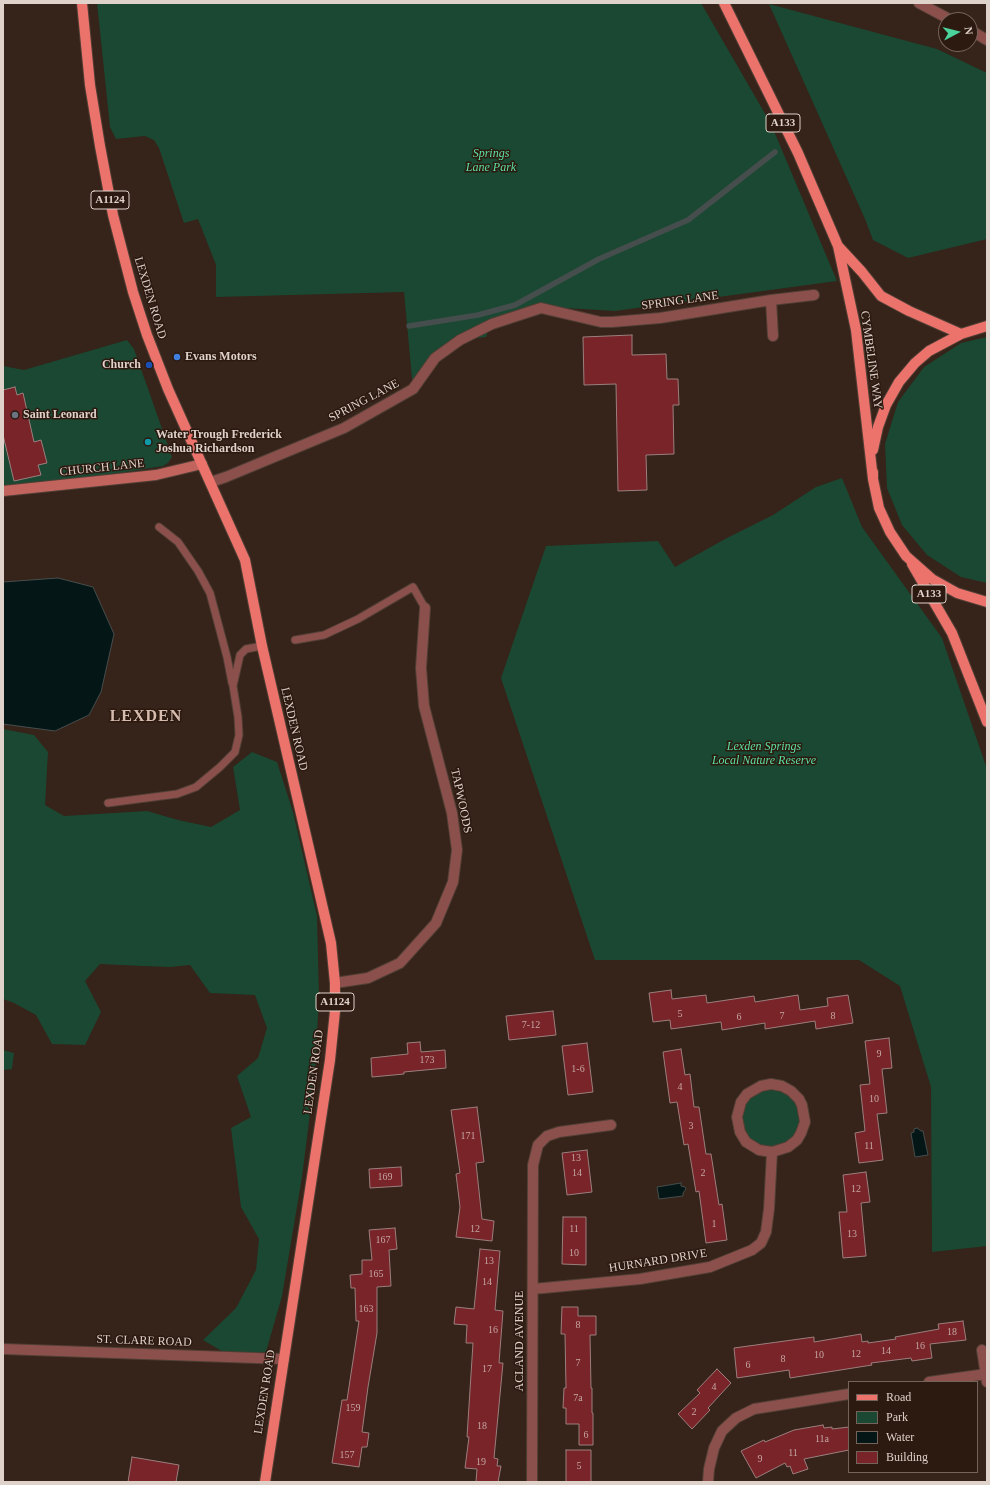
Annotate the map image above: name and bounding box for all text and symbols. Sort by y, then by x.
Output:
north arrow [938,12,978,52]
text: N [962,26,975,35]
road number: A133 [766,114,800,132]
park label: Springs Lane Park [466,147,516,175]
road number: A1124 [91,191,129,209]
street label: LEXDEN ROAD [131,255,169,341]
street label: SPRING LANE [641,288,719,314]
street label: CYMBELINE WAY [857,310,885,410]
place label: Evans Motors [185,350,257,364]
marker: Evans Motors [172,352,182,362]
place label: Church [102,358,141,372]
marker: Church [144,360,154,370]
street label: SPRING LANE [326,376,402,426]
place label: Saint Leonard [23,408,97,422]
marker: Saint Leonard [10,410,20,420]
place label: Water Trough Frederick Joshua Richardson [156,428,282,456]
marker: Water Trough Frederick Joshua Richardson [143,437,153,447]
street label: CHURCH LANE [59,456,145,480]
road number: A133 [912,585,946,603]
street label: LEXDEN ROAD [277,686,311,772]
district label: LEXDEN [110,707,182,727]
park label: Lexden Springs Local Nature Reserve [712,740,816,768]
street label: TAPWOODS [447,767,475,835]
road number: A1124 [316,993,354,1011]
house number: 5 [678,1008,682,1020]
house number: 7 [780,1010,784,1022]
house number: 8 [830,1010,836,1022]
house number: 6 [736,1011,742,1023]
house number: 7-12 [522,1019,540,1031]
street label: LEXDEN ROAD [301,1029,327,1115]
house number: 9 [876,1048,882,1060]
house number: 173 [420,1054,434,1066]
house number: 1-6 [571,1063,585,1075]
house number: 4 [678,1081,682,1093]
house number: 10 [869,1093,879,1105]
house number: 3 [688,1120,694,1132]
house number: 171 [460,1130,476,1142]
house number: 11 [864,1140,874,1152]
house number: 13 [571,1152,581,1164]
house number: 14 [572,1167,582,1179]
house number: 2 [700,1167,706,1179]
house number: 169 [378,1171,392,1183]
house number: 12 [851,1183,861,1195]
house number: 1 [712,1218,716,1230]
house number: 12 [470,1223,480,1235]
house number: 11 [569,1223,579,1235]
house number: 13 [847,1228,857,1240]
house number: 167 [376,1234,390,1246]
street label: HURNARD DRIVE [608,1246,708,1276]
house number: 10 [569,1247,579,1259]
house number: 13 [484,1255,494,1267]
house number: 165 [368,1268,384,1280]
house number: 14 [482,1276,492,1288]
street label: ACLAND AVENUE [513,1291,527,1391]
house number: 163 [358,1303,374,1315]
house number: 8 [576,1319,580,1331]
house number: 16 [488,1324,498,1336]
house number: 18 [947,1326,957,1338]
street label: ST. CLARE ROAD [96,1332,192,1350]
house number: 16 [915,1340,925,1352]
house number: 14 [881,1345,891,1357]
house number: 12 [851,1348,861,1360]
street label: LEXDEN ROAD [251,1349,279,1435]
house number: 10 [814,1349,824,1361]
house number: 8 [780,1353,786,1365]
house number: 7 [576,1357,580,1369]
house number: 6 [746,1359,750,1371]
house number: 17 [482,1363,492,1375]
house number: 4 [712,1381,716,1393]
legend [848,1381,978,1473]
text: Road [886,1390,911,1404]
house number: 7a [573,1392,583,1404]
house number: 159 [346,1402,360,1414]
house number: 2 [692,1406,696,1418]
text: Park [886,1410,908,1424]
house number: 18 [477,1420,487,1432]
house number: 6 [584,1429,588,1441]
text: Water [886,1430,914,1444]
house number: 11a [815,1433,829,1445]
house number: 11 [788,1447,798,1459]
house number: 157 [340,1449,354,1461]
text: Building [886,1450,928,1464]
house number: 9 [758,1453,762,1465]
house number: 19 [476,1456,486,1468]
house number: 5 [576,1460,582,1472]

